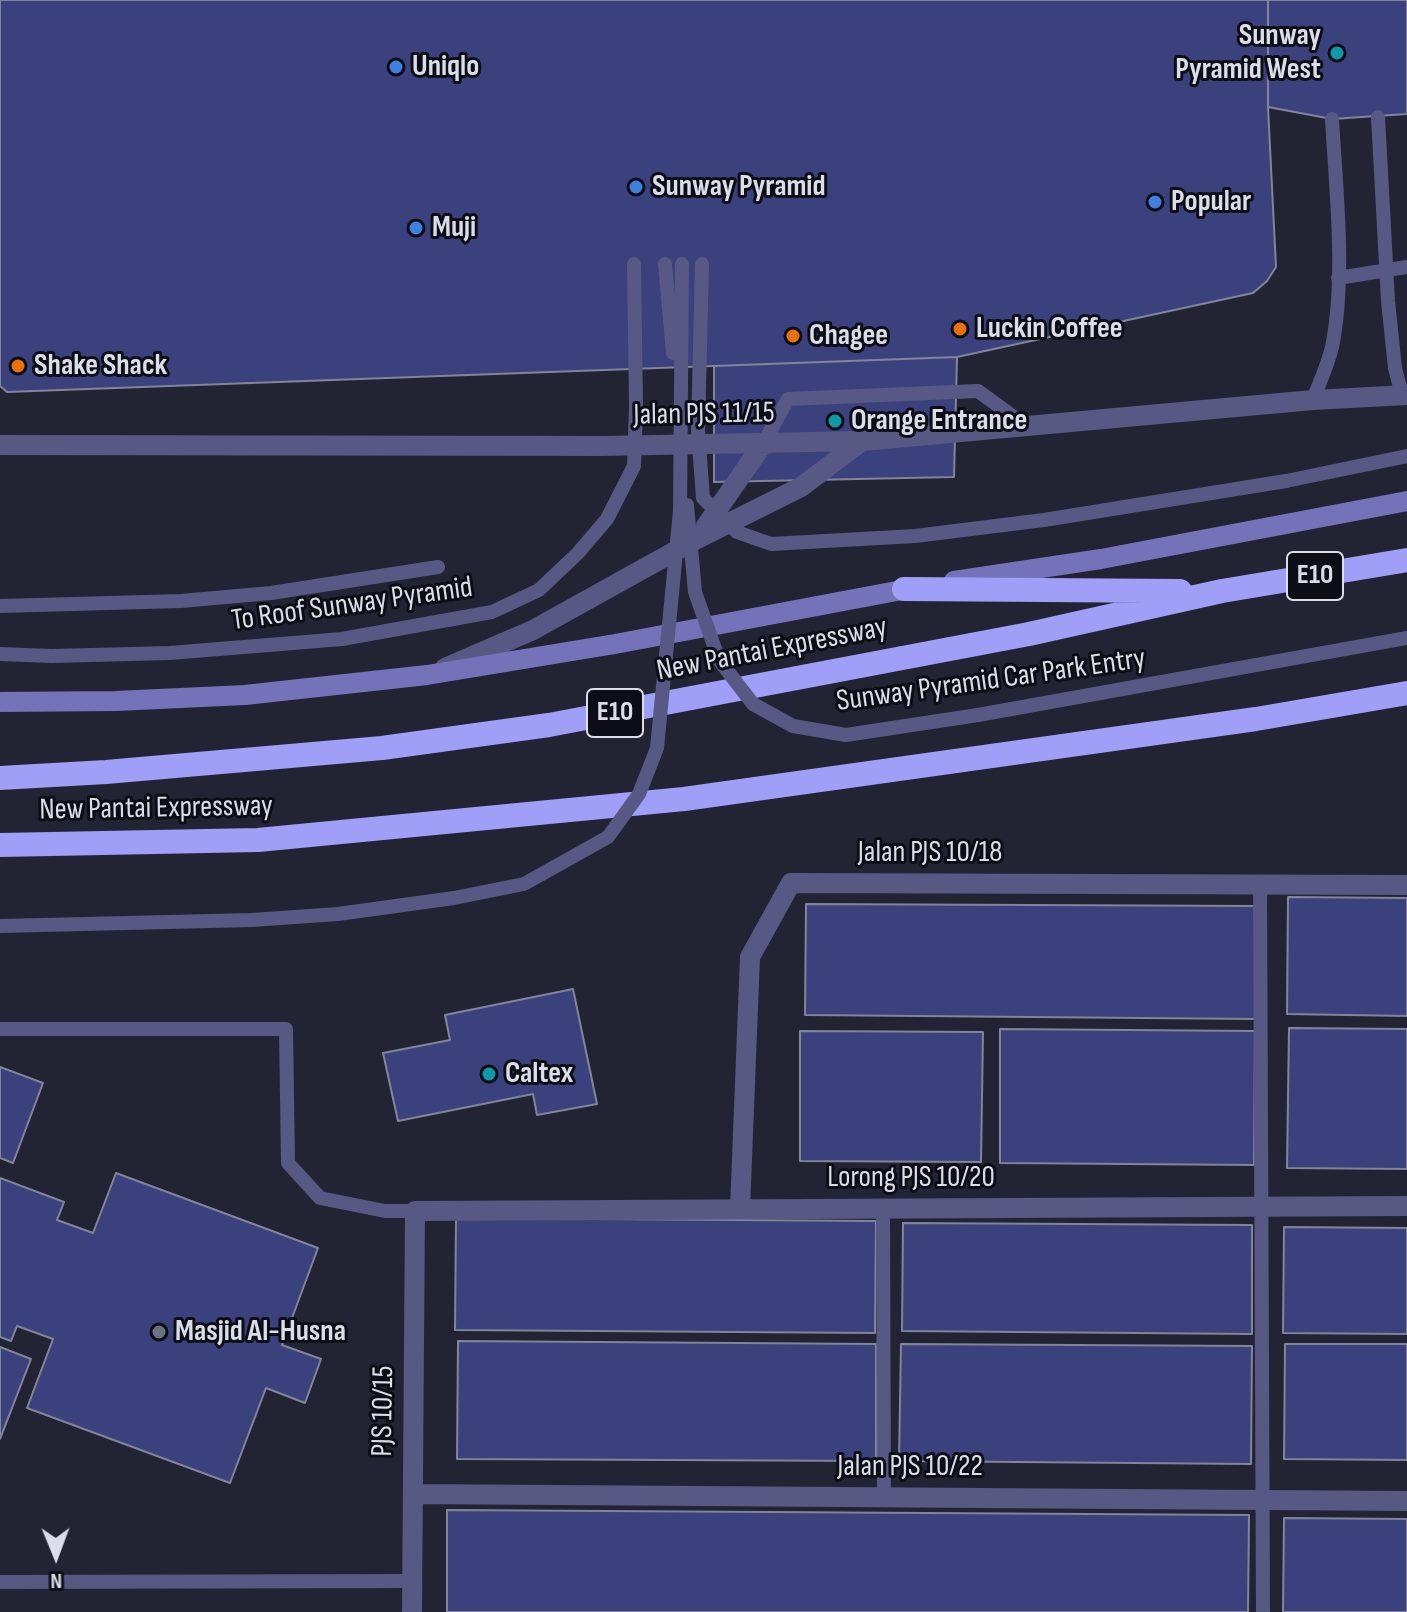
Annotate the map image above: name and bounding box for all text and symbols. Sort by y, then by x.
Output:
place label: Sunway Pyramid West [1175,18,1321,88]
marker: Sunway Pyramid West [1328,44,1346,62]
place label: Uniqlo [412,49,479,85]
marker: Uniqlo [387,58,405,76]
place label: Sunway Pyramid [652,169,826,205]
marker: Sunway Pyramid [627,178,645,196]
place label: Popular [1171,184,1251,220]
marker: Popular [1146,193,1164,211]
place label: Muji [432,210,476,246]
marker: Muji [407,219,425,237]
place label: Luckin Coffee [976,311,1123,347]
place label: Chagee [809,318,888,354]
marker: Luckin Coffee [951,320,969,338]
marker: Chagee [784,327,802,345]
place label: Shake Shack [34,348,167,384]
marker: Shake Shack [9,357,27,375]
street label: Jalan PJS 11/15 [633,396,775,434]
place label: Orange Entrance [851,403,1027,439]
marker: Orange Entrance [826,412,844,430]
road number: E10 [1287,552,1343,600]
street label: To Roof Sunway Pyramid [229,570,475,640]
street label: New Pantai Expressway [654,610,890,690]
street label: Sunway Pyramid Car Park Entry [834,642,1148,720]
road number: E10 [587,689,643,737]
street label: New Pantai Expressway [39,789,273,829]
street label: Jalan PJS 10/18 [858,835,1002,871]
place label: Caltex [505,1056,573,1092]
marker: Caltex [480,1065,498,1083]
street label: Lorong PJS 10/20 [827,1160,995,1196]
place label: Masjid Al-Husna [175,1314,346,1350]
marker: Masjid Al-Husna [150,1323,168,1341]
street label: PJS 10/15 [365,1365,403,1457]
street label: Jalan PJS 10/22 [837,1449,983,1485]
north arrow [16,1516,96,1596]
text: N [50,1567,63,1594]

